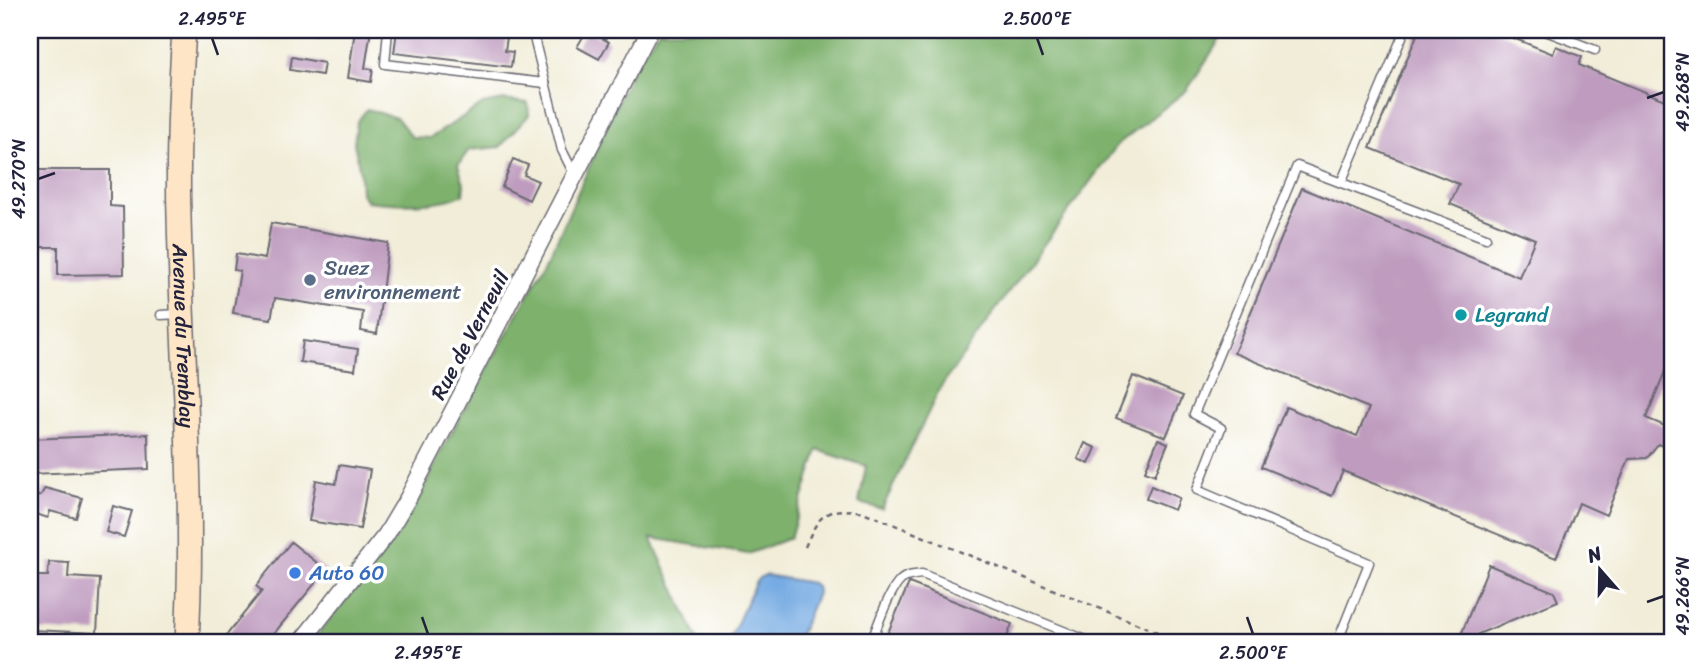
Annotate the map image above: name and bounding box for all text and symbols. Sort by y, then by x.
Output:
text: 2.495°E [179,3,246,35]
text: 2.500°E [1003,3,1072,35]
text: 49.268°N [1667,52,1699,132]
text: 49.270°N [3,139,35,219]
street label: Avenue du Tremblay [161,242,206,429]
place label: Suez environnement [324,249,462,311]
street label: Rue de Verneuil [420,262,521,407]
marker: Suez environnement [302,272,318,288]
place label: Legrand [1475,296,1550,334]
marker: Legrand [1453,307,1469,323]
north arrow [1566,536,1636,606]
text: N [1582,536,1607,573]
place label: Auto 60 [308,554,385,592]
text: 49.266°N [1667,556,1699,635]
marker: Auto 60 [287,565,303,581]
text: 2.495°E [395,637,462,669]
text: 2.500°E [1219,637,1288,669]

